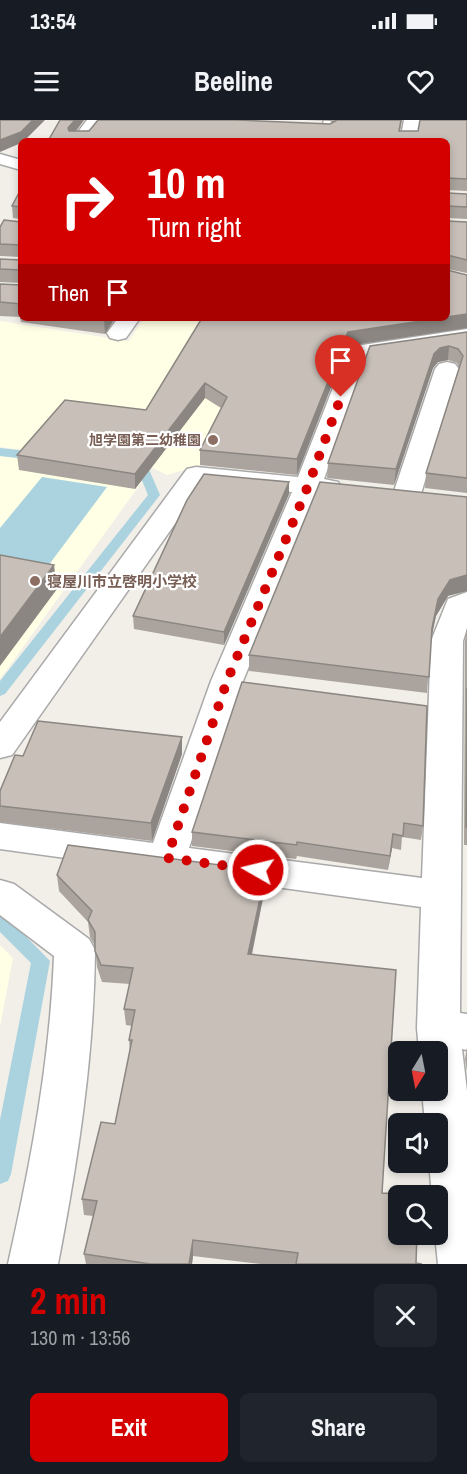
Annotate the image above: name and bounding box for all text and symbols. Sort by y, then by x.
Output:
text: 13:54 [30,6,76,36]
text: Beeline [194,63,273,99]
icon: menu [30,65,63,98]
icon: heart [404,65,437,98]
text: 10 m [147,155,226,211]
icon: right [48,162,126,240]
text: Turn right [147,209,241,245]
icon: arrive [101,276,134,309]
text: Then [48,278,89,308]
pin [315,335,366,397]
icon: arrive [324,344,357,377]
place label: 旭学園第二幼稚園 [89,431,201,449]
marker: 旭学園第二幼稚園 [206,433,220,447]
place label: 寝屋川市立啓明小学校 [47,571,197,592]
marker: 寝屋川市立啓明小学校 [28,574,42,588]
position arrow [226,838,290,902]
north arrow [388,1041,448,1101]
map controls [388,1041,448,1245]
button: sound [388,1113,448,1173]
button: search [388,1185,448,1245]
text: 2 min [30,1277,107,1325]
button: close [374,1284,437,1347]
text: 130 m · 13:56 [30,1324,130,1351]
button: Exit [30,1393,228,1462]
button: Share [240,1393,437,1462]

